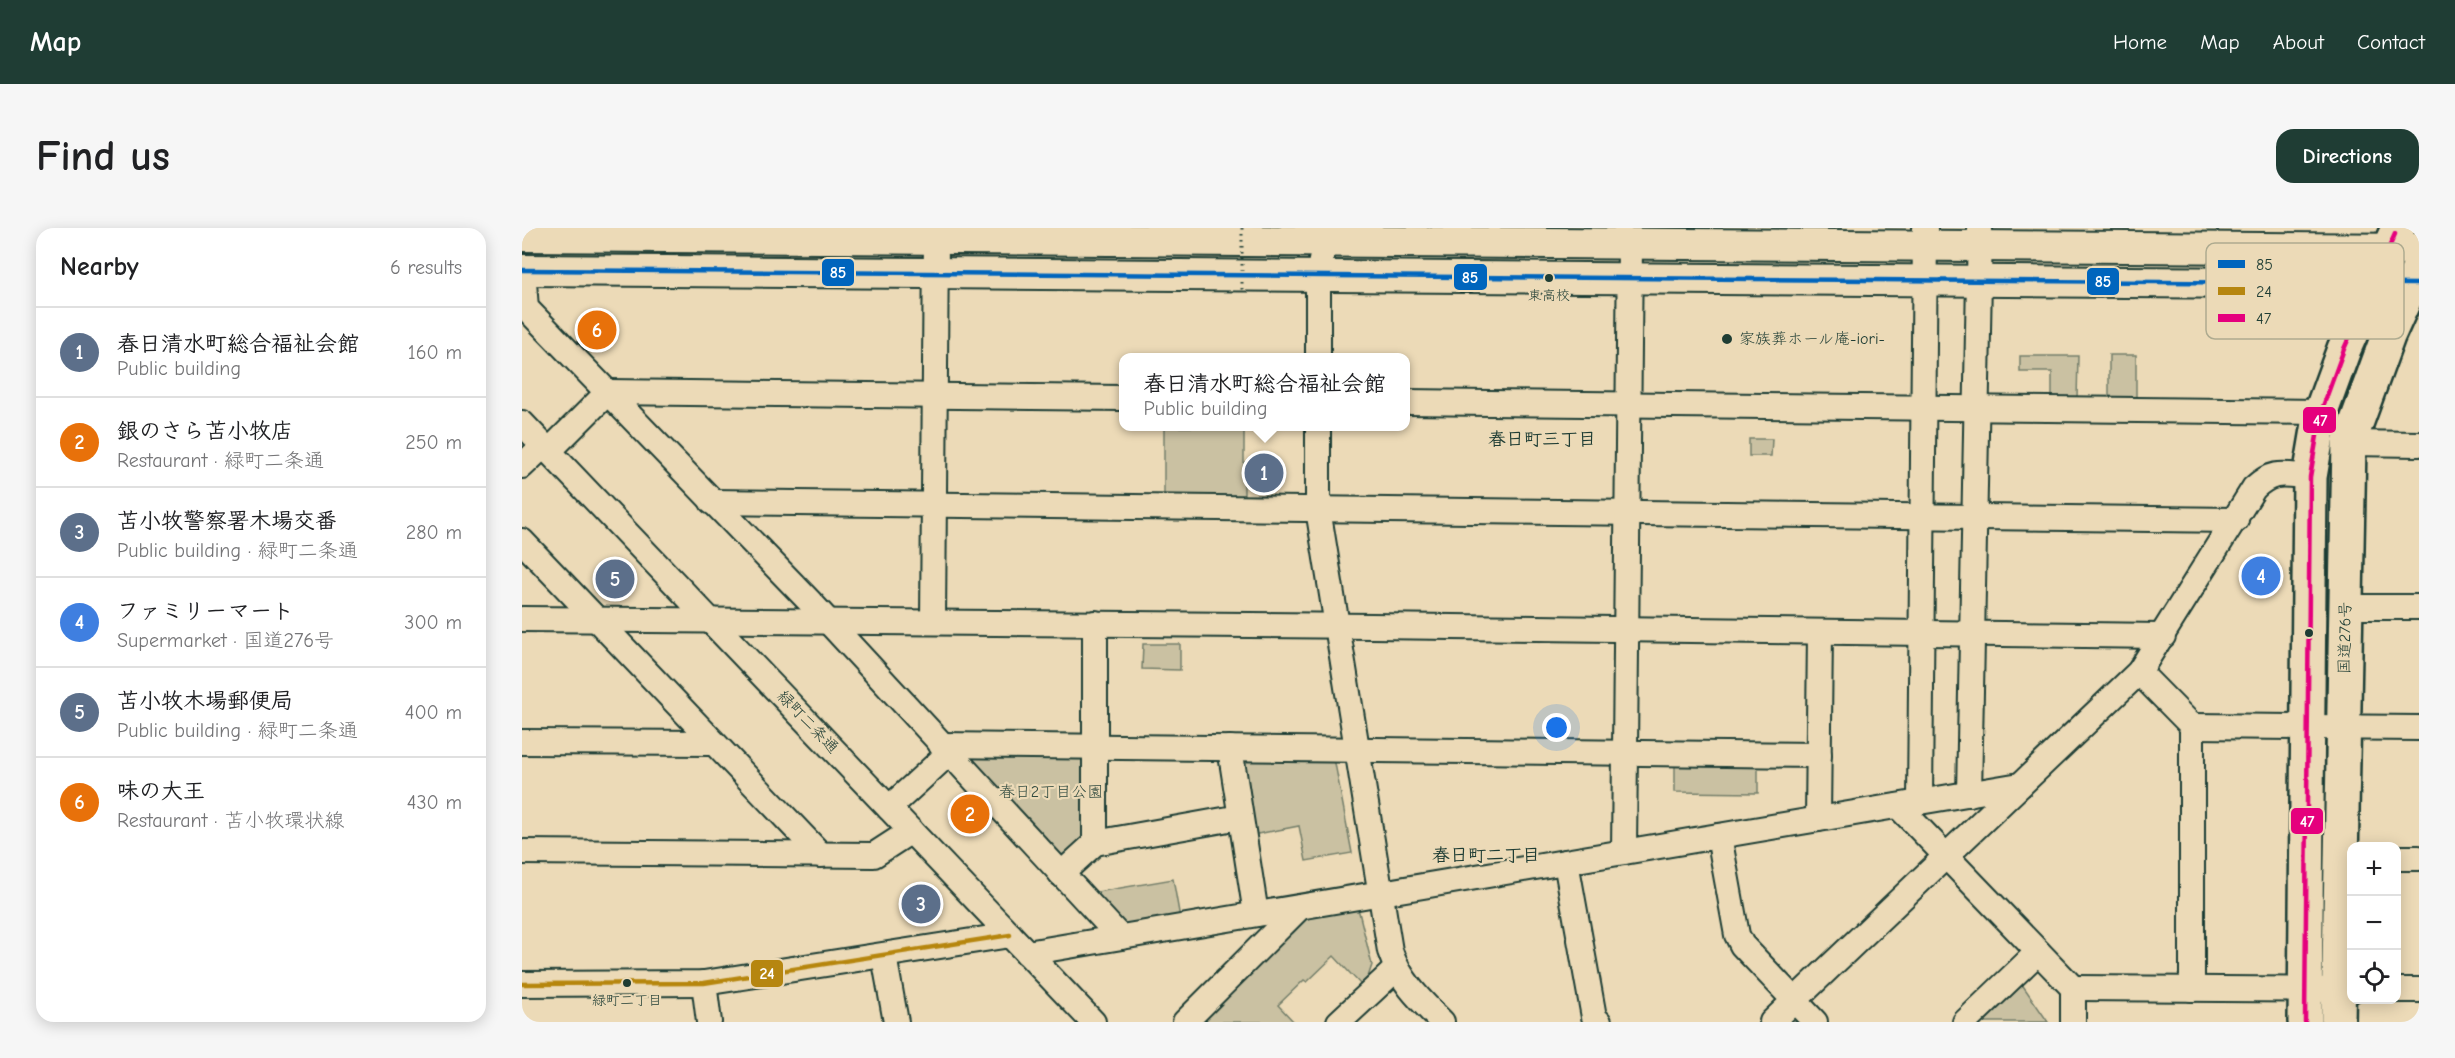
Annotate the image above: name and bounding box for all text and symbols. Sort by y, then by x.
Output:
text: Map [30,26,81,58]
text: Home [2113,30,2167,54]
text: Map [2200,30,2240,54]
text: About [2273,30,2324,54]
text: Contact [2357,30,2425,54]
button: Directions [2276,129,2419,183]
text: Find us [36,132,170,181]
legend [2206,243,2404,339]
text: Nearby [60,252,139,282]
text: 6 results [390,256,462,279]
text: 85 [2256,256,2273,274]
line badge: 85 [821,258,855,287]
line badge: 85 [1453,263,1488,291]
text: 85 [830,264,846,282]
line badge: 85 [2086,267,2120,296]
text: 85 [1462,269,1478,287]
marker: 東高校 [1543,272,1555,284]
text: 85 [2095,273,2111,291]
text: 24 [2256,283,2272,301]
place label: 東高校 [1528,287,1570,304]
pin: 6 [578,308,616,352]
text: 47 [2256,310,2272,328]
place label: 家族葬ホール庵-iori- [1739,330,1885,348]
text: 春日清水町総合福祉会館 [117,331,359,357]
marker: 家族葬ホール庵-iori- [1720,332,1734,346]
text: 1 [76,341,83,364]
text: 160 m [408,341,462,364]
popup [1119,353,1410,431]
text: Public building [117,357,241,380]
text: 春日清水町総合福祉会館 [1143,371,1386,397]
text: Public building [1143,397,1267,420]
line badge: 47 [2302,406,2337,434]
text: 47 [2313,412,2328,430]
text: 銀のさら苫小牧店 [117,418,293,444]
district label: 春日町三丁目 [1488,429,1596,450]
text: 2 [75,431,84,454]
text: 250 m [405,431,462,454]
text: Restaurant · 緑町二条通 [117,449,324,472]
pin: 1 [1244,450,1284,496]
text: 苫小牧警察署木場交番 [117,508,337,534]
text: 3 [75,521,84,544]
text: 280 m [406,521,462,544]
text: Public building · 緑町二条通 [117,539,358,562]
pin: 4 [2242,554,2280,598]
pin: 5 [596,556,634,602]
text: ファミリーマート [117,598,294,624]
street label: 国道276号 [2335,602,2355,674]
text: 4 [75,611,84,634]
text: 300 m [404,611,462,634]
unlabelled marker [2303,627,2315,639]
text: Supermarket · 国道276号 [117,629,334,652]
street label: 緑町二条通 [774,687,842,757]
text: 苫小牧木場郵便局 [117,688,293,714]
text: 5 [74,701,85,724]
text: 400 m [405,701,462,724]
your location [1542,713,1571,742]
text: Public building · 緑町二条通 [117,719,358,742]
text: 味の大王 [117,778,205,804]
park label: 春日2丁目公園 [999,783,1103,801]
text: 6 [74,791,85,814]
text: 430 m [407,791,462,814]
pin: 2 [950,792,990,836]
line badge: 47 [2290,807,2324,835]
text: Restaurant · 苫小牧環状線 [117,809,344,832]
text: 47 [2300,813,2315,831]
map controls [2347,842,2401,1004]
button: + [2347,842,2401,896]
district label: 春日町二丁目 [1432,845,1540,866]
pin: 3 [902,882,940,926]
button: − [2347,896,2401,950]
button: locate [2347,950,2401,1004]
line badge: 24 [750,959,784,988]
text: 24 [760,965,775,983]
marker: 緑町二丁目 [621,977,633,989]
place label: 緑町二丁目 [592,992,662,1009]

